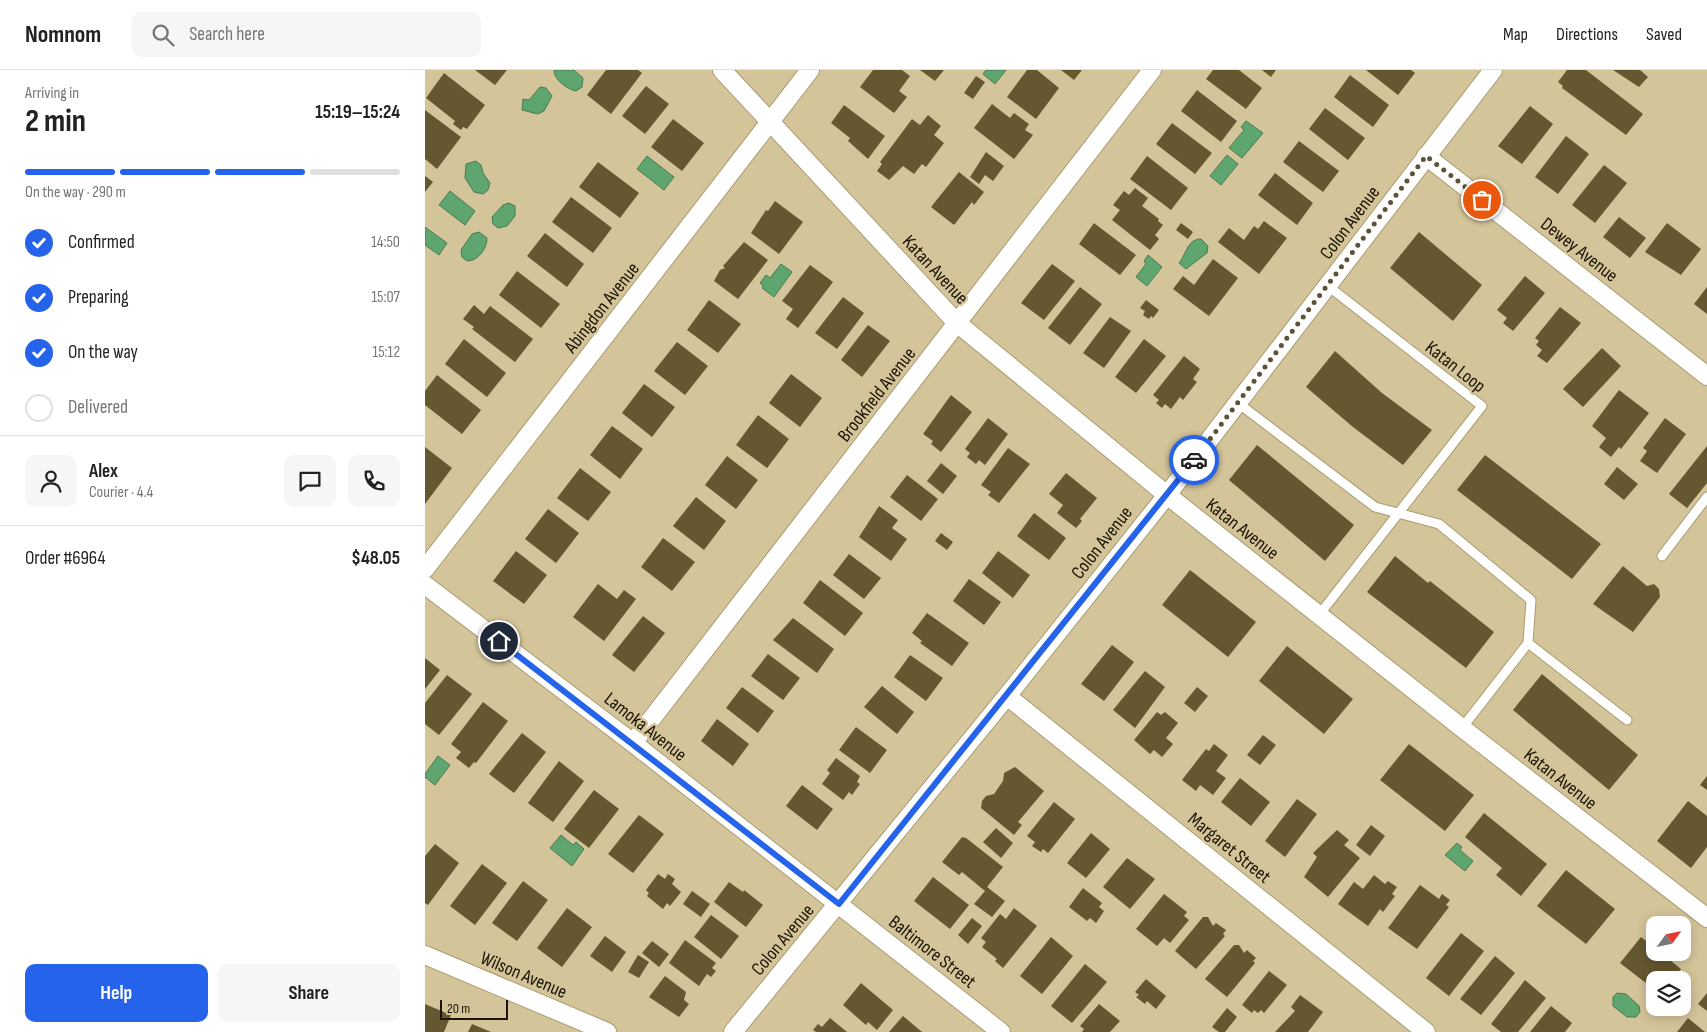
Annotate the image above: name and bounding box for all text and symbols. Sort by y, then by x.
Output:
search box [131,12,481,57]
text: Nomnom [25,20,101,49]
icon: search [149,21,177,49]
text: Search here [189,23,265,46]
text: Map [1503,24,1528,45]
text: Directions [1556,24,1618,45]
text: Saved [1646,24,1682,45]
text: Arriving in [25,84,79,103]
text: 15:19–15:24 [315,101,400,124]
text: 2 min [25,102,86,141]
pin [1461,179,1503,221]
street label: Colon Avenue [1315,182,1385,264]
text: On the way · 290 m [25,183,126,202]
icon: bag [1468,186,1496,214]
street label: Dewey Avenue [1536,213,1622,288]
icon: check [25,229,53,257]
text: Confirmed [68,231,135,254]
street label: Katan Avenue [897,231,973,309]
text: 14:50 [371,233,400,252]
street label: Abingdon Avenue [559,258,645,359]
icon: check [25,284,53,312]
text: Preparing [68,286,129,309]
text: 15:07 [371,288,400,307]
street label: Katan Loop [1420,336,1490,398]
icon: check [25,339,53,367]
text: On the way [68,341,138,364]
text: 15:12 [373,343,400,362]
street label: Brookfield Avenue [833,343,921,447]
text: Delivered [68,396,128,419]
courier [1169,435,1219,485]
icon: car [1180,446,1208,474]
button: person [25,455,77,507]
button: chat [284,455,336,507]
button: phone [348,455,400,507]
text: Alex [89,460,118,483]
text: Courier · 4.4 [89,483,153,502]
street label: Katan Avenue [1201,494,1283,565]
street label: Colon Avenue [1067,502,1138,584]
text: Order #6964 [25,547,105,570]
text: $48.05 [351,547,400,570]
pin [478,620,520,662]
icon: home [485,627,513,655]
street label: Lamoka Avenue [599,688,691,767]
street label: Katan Avenue [1519,744,1601,815]
street label: Margaret Street [1183,808,1275,889]
street label: Colon Avenue [747,900,820,980]
street label: Baltimore Street [884,911,981,994]
north arrow [1646,916,1691,961]
map controls [1646,916,1691,1016]
street label: Wilson Avenue [477,947,570,1004]
button: Help [25,964,208,1022]
button: Share [218,964,400,1022]
button: layers [1646,971,1691,1016]
scale bar [440,997,507,1020]
text: 20 m [447,1000,470,1017]

